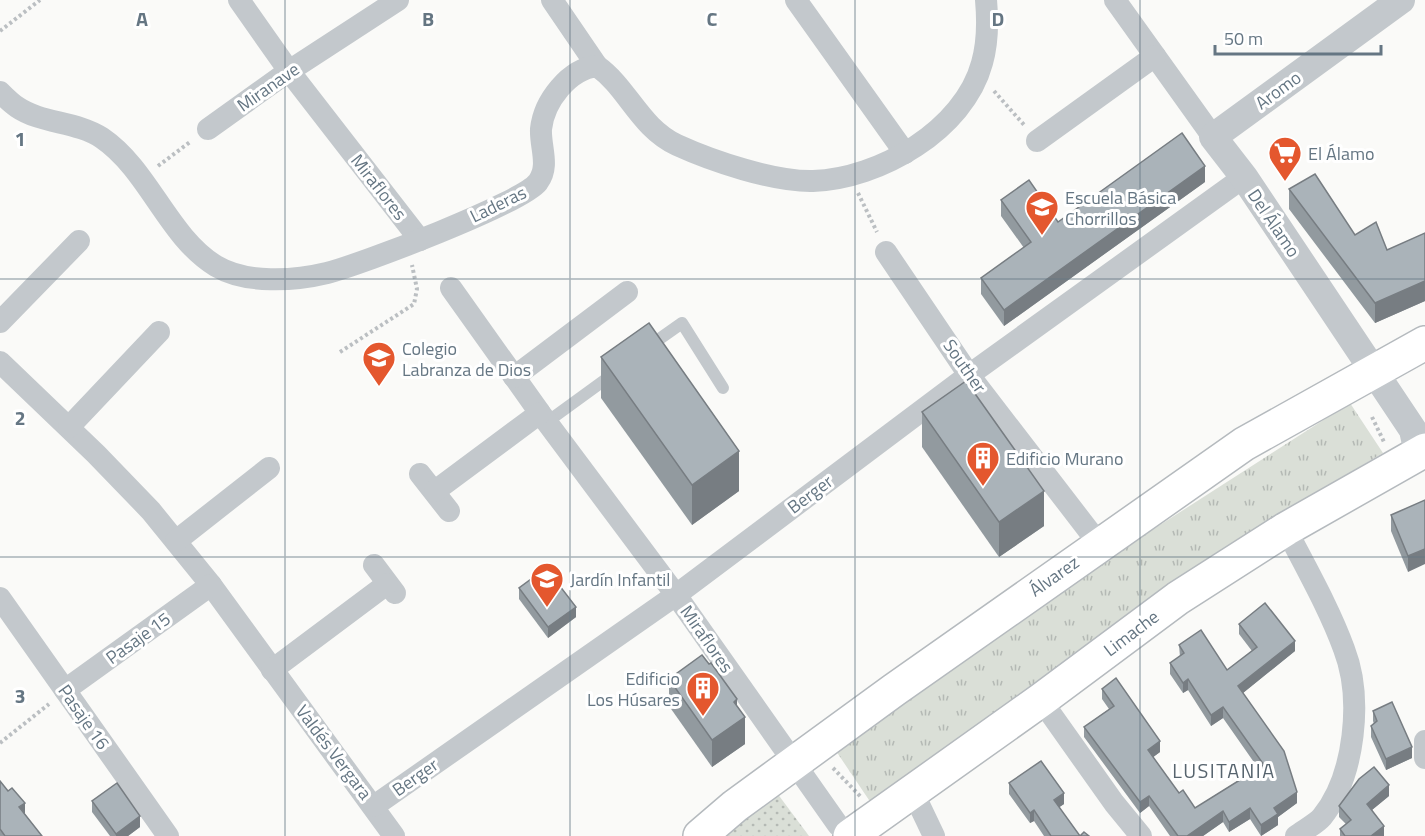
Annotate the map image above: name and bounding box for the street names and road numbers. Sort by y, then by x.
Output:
street label: Miranave [231,56,305,118]
street label: Aromo [1249,64,1307,116]
street label: Miraflores [345,148,413,226]
street label: Laderas [465,179,531,229]
street label: Del Álamo [1241,183,1307,263]
street label: Souther [937,334,993,398]
street label: Berger [782,468,838,520]
street label: Álvarez [1023,549,1085,603]
street label: Miraflores [674,600,740,678]
street label: Limache [1098,603,1164,663]
street label: Pasaje 15 [100,605,176,671]
street label: Pasaje 16 [52,679,116,755]
street label: Valdés Vergara [289,699,379,805]
street label: Berger [386,751,444,803]

